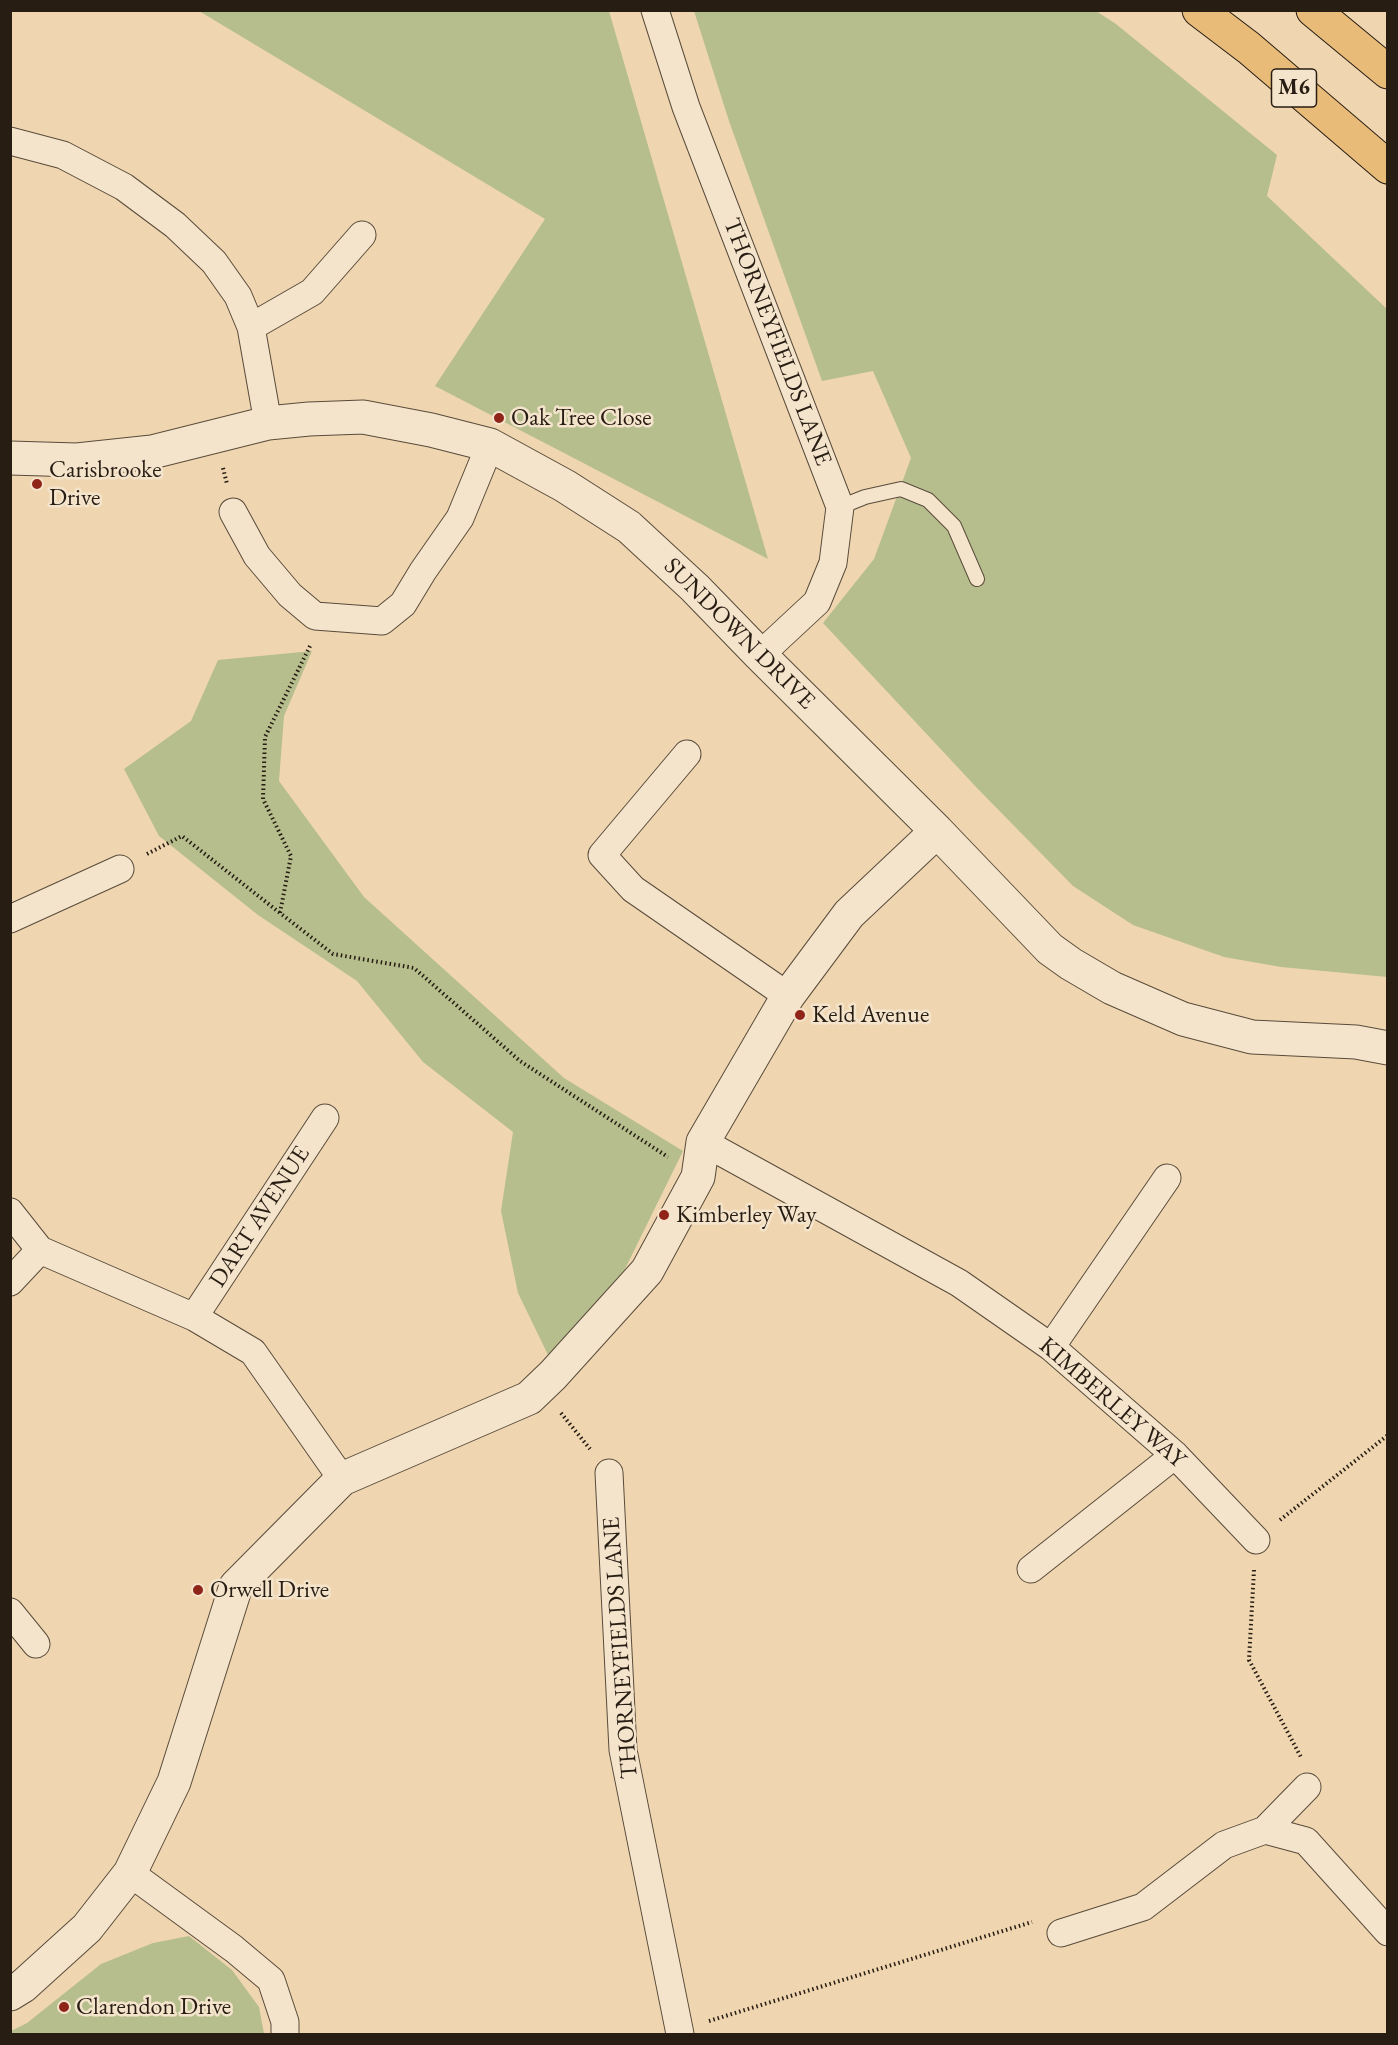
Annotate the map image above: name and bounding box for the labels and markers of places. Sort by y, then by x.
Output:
place label: Oak Tree Close [511,404,652,432]
marker: Oak Tree Close [492,411,506,425]
place label: Carisbrooke Drive [49,456,162,512]
marker: Carisbrooke Drive [30,477,44,491]
place label: Keld Avenue [812,1001,929,1029]
marker: Keld Avenue [793,1008,807,1022]
place label: Kimberley Way [676,1201,816,1229]
marker: Kimberley Way [657,1208,671,1222]
place label: Orwell Drive [210,1576,329,1604]
marker: Orwell Drive [191,1583,205,1597]
place label: Clarendon Drive [76,1993,231,2021]
marker: Clarendon Drive [57,2000,71,2014]

